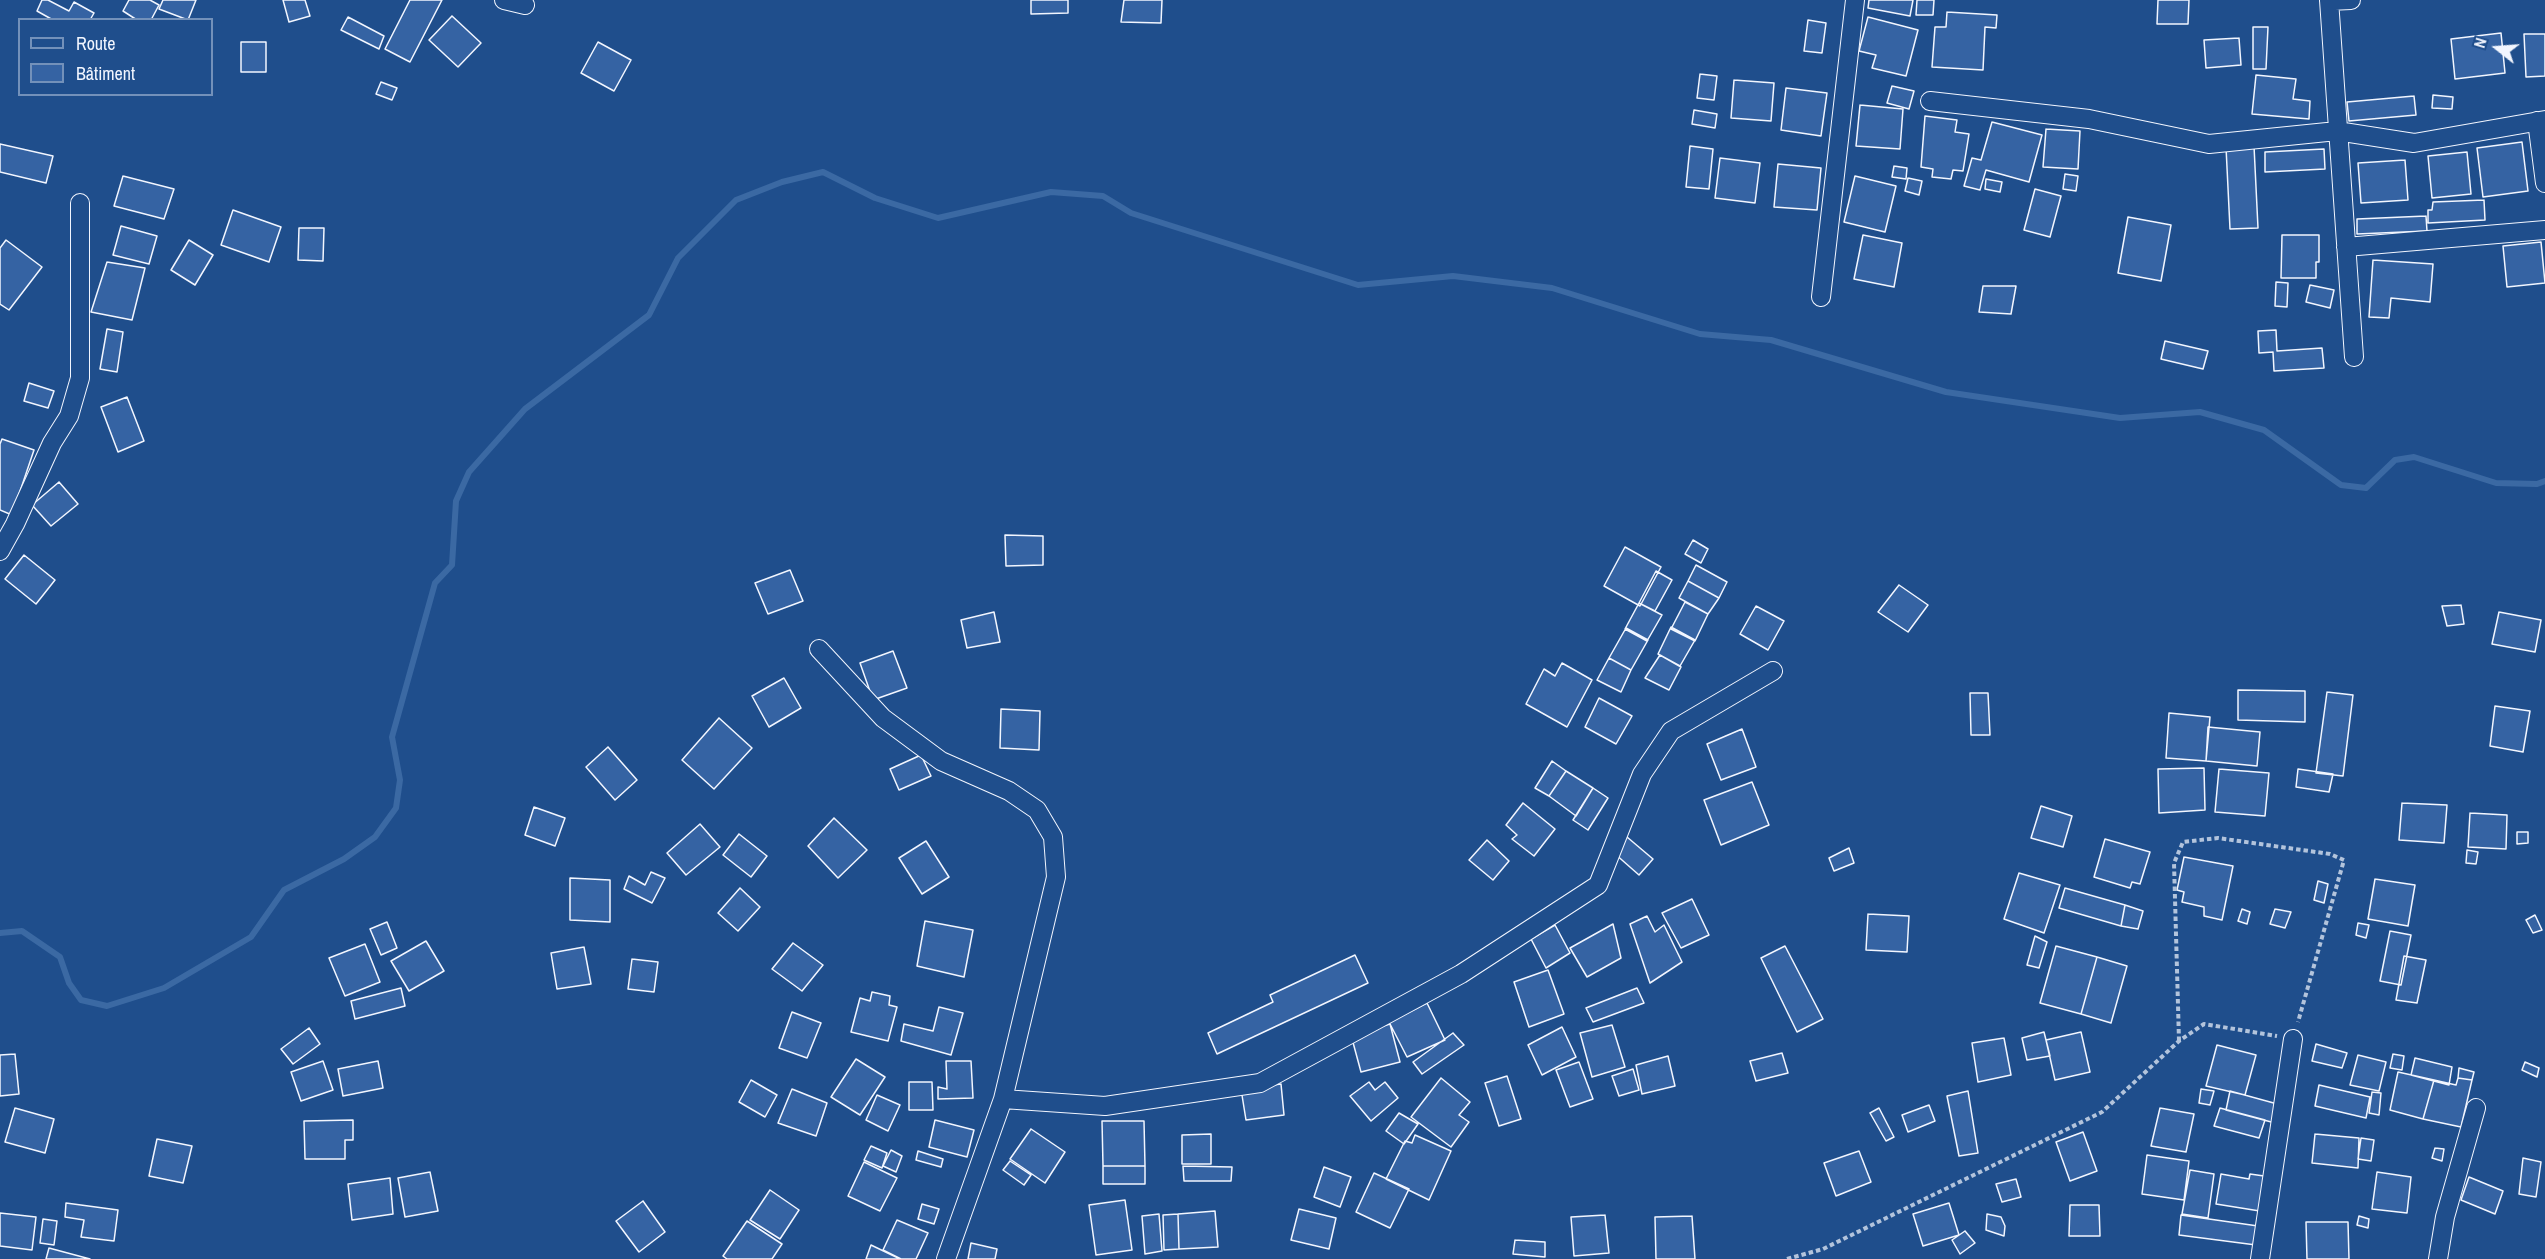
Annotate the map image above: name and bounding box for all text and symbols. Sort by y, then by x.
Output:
legend [18,18,213,96]
north arrow [2467,18,2527,78]
text: Route [76,31,115,56]
text: N [2468,35,2492,50]
text: Bâtiment [76,61,135,86]

